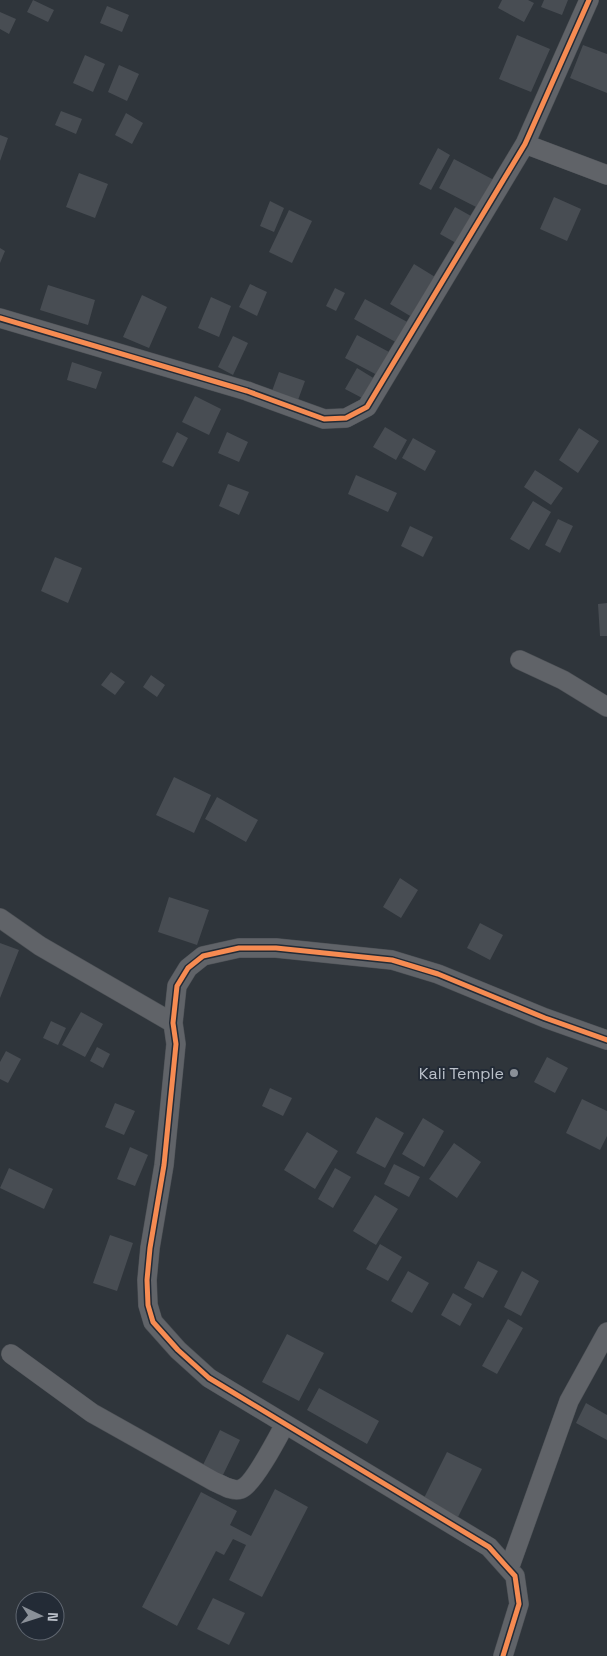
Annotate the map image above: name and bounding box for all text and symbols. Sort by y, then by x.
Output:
place label: Kali Temple [419,1063,504,1084]
marker: Kali Temple [508,1067,520,1079]
north arrow [15,1591,65,1641]
text: N [44,1612,62,1622]

